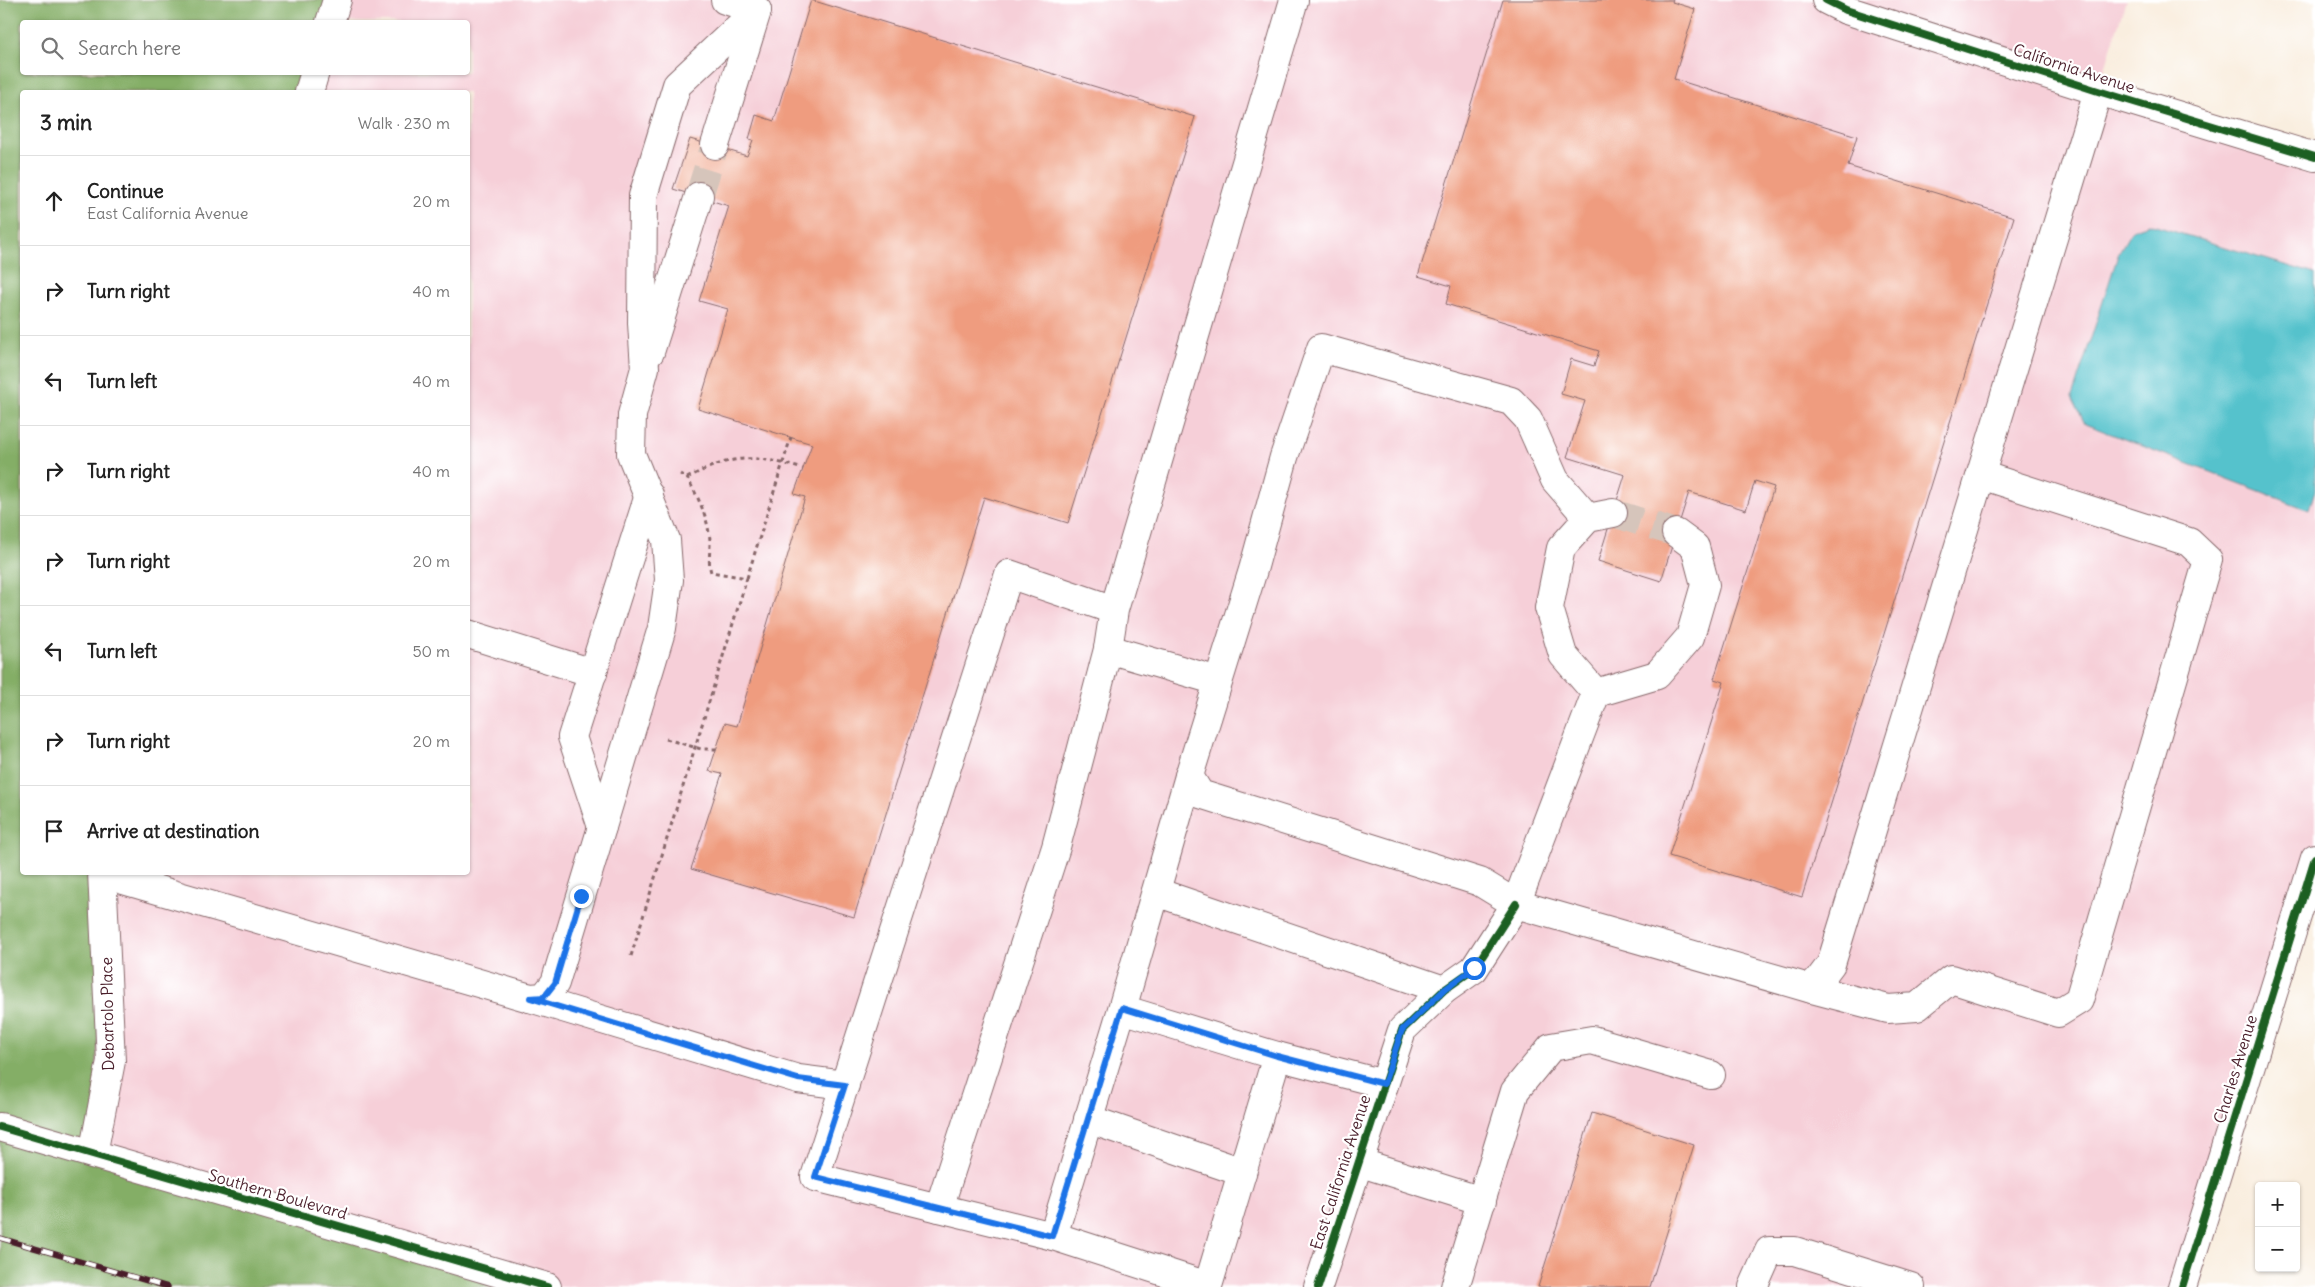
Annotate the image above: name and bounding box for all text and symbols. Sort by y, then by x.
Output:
search box [20,20,470,75]
icon: search [38,34,66,62]
text: Search here [78,36,181,60]
street label: California Avenue [2011,39,2137,97]
text: 3 min [40,109,92,136]
text: Walk · 230 m [358,113,450,133]
text: Continue [87,179,164,203]
icon: ahead [40,187,68,215]
text: 20 m [413,191,450,211]
text: East California Avenue [87,203,248,223]
icon: right [40,277,68,305]
text: Turn right [87,279,170,303]
text: 40 m [412,281,450,301]
icon: left [40,367,68,395]
text: Turn left [87,369,157,393]
text: 40 m [412,371,450,391]
icon: right [40,457,68,485]
text: Turn right [87,459,170,483]
text: 40 m [412,461,450,481]
icon: right [40,547,68,575]
text: Turn right [87,549,170,573]
text: 20 m [413,551,450,571]
icon: left [40,637,68,665]
text: Turn left [87,639,157,663]
text: 50 m [412,641,450,661]
icon: right [40,727,68,755]
text: Turn right [87,729,170,753]
text: 20 m [413,731,450,751]
icon: arrive [40,817,68,845]
text: Arrive at destination [87,819,260,843]
route end [570,885,593,908]
street label: Debartolo Place [96,957,118,1071]
route start [1463,957,1486,980]
street label: Charles Avenue [2209,1012,2261,1126]
street label: East California Avenue [1306,1092,1374,1252]
street label: Southern Boulevard [206,1165,350,1223]
map controls [2255,1182,2300,1272]
button: + [2255,1182,2300,1227]
button: − [2255,1227,2300,1272]

